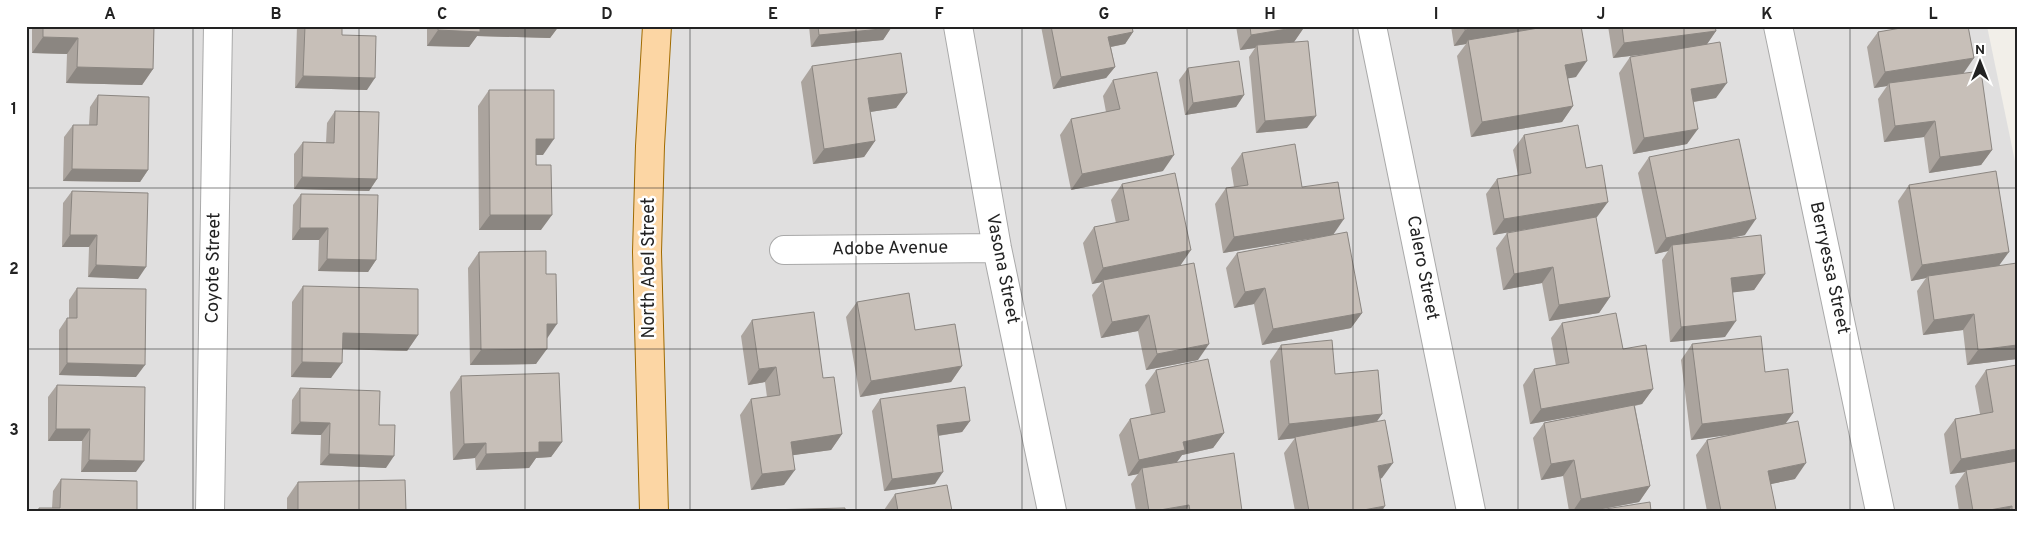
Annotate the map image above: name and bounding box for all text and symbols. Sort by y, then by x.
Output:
text: A [104,5,116,25]
text: B [270,5,282,25]
text: C [437,5,447,25]
text: D [601,5,613,25]
text: E [768,5,778,25]
text: F [934,5,944,25]
text: G [1099,5,1109,25]
text: H [1264,5,1276,25]
text: I [1434,5,1438,25]
text: J [1597,5,1605,25]
text: K [1761,5,1773,25]
text: L [1928,5,1938,25]
north arrow [1956,38,2006,88]
text: N [1975,42,1985,59]
text: 1 [11,100,17,120]
street label: North Abel Street [638,198,661,338]
street label: Berryessa Street [1804,200,1854,336]
street label: Coyote Street [202,212,226,324]
street label: Vasona Street [980,212,1024,326]
street label: Calero Street [1401,214,1443,322]
street label: Adobe Avenue [832,236,948,262]
text: 2 [9,260,19,280]
text: 3 [9,421,19,441]

